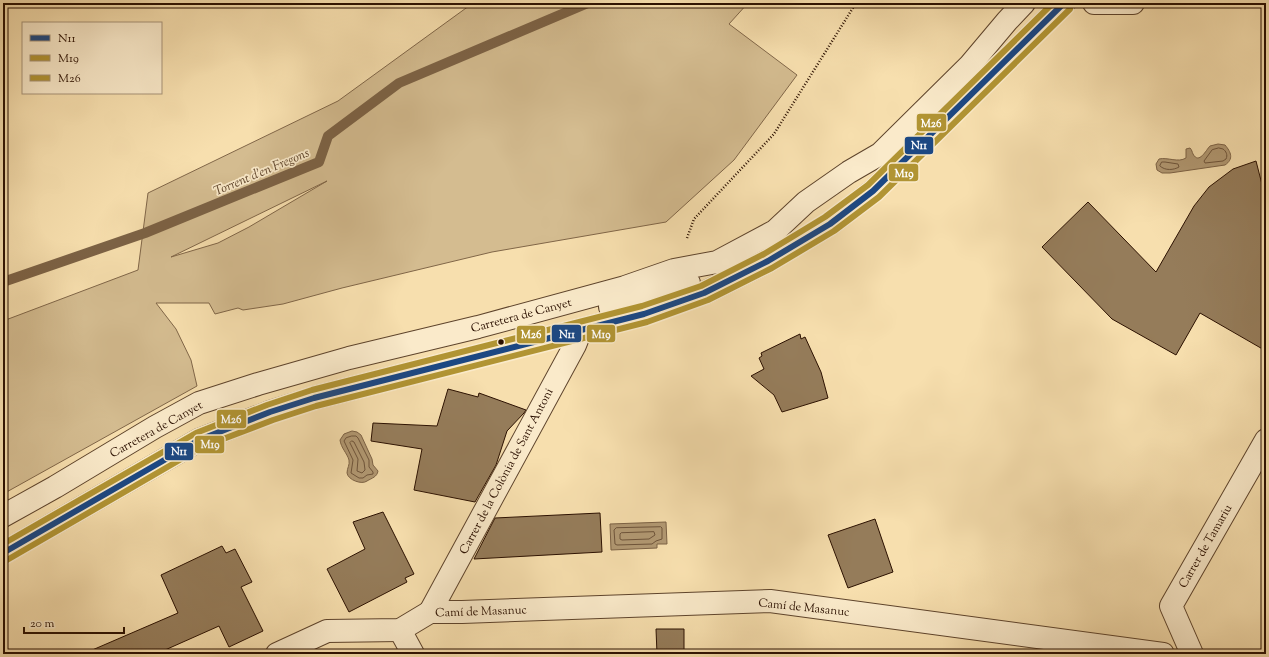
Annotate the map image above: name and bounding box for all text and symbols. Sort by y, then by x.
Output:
legend [22,22,162,94]
text: N11 [58,30,76,48]
text: M19 [58,50,79,68]
text: M26 [58,70,81,88]
line badge: M26 [916,113,947,132]
text: M26 [920,116,942,132]
line badge: N11 [904,136,934,155]
text: N11 [910,138,927,154]
water label: Torrent d'en Fregons [211,145,312,201]
line badge: M19 [888,163,919,182]
text: M19 [893,166,914,182]
street label: Carretera de Canyet [469,294,574,338]
line badge: N11 [551,324,582,343]
line badge: M19 [586,324,616,343]
line badge: M26 [516,325,546,344]
text: M26 [520,327,542,343]
text: N11 [558,327,575,343]
text: M19 [590,327,611,343]
unlabelled marker [496,337,506,347]
street label: Carrer de la Colònia de Sant Antoni [455,385,559,558]
street label: Carretera de Canyet [107,397,206,463]
line badge: M26 [216,409,247,429]
text: M26 [220,412,242,428]
line badge: M19 [194,435,225,454]
text: M19 [199,437,220,453]
line badge: N11 [164,442,194,461]
text: N11 [170,444,187,460]
street label: Carrer de Tamariu [1174,501,1237,592]
street label: Camí de Masanuc [757,594,851,622]
street label: Camí de Masanuc [435,601,528,623]
scale bar [24,609,124,635]
text: 20 m [30,615,55,633]

